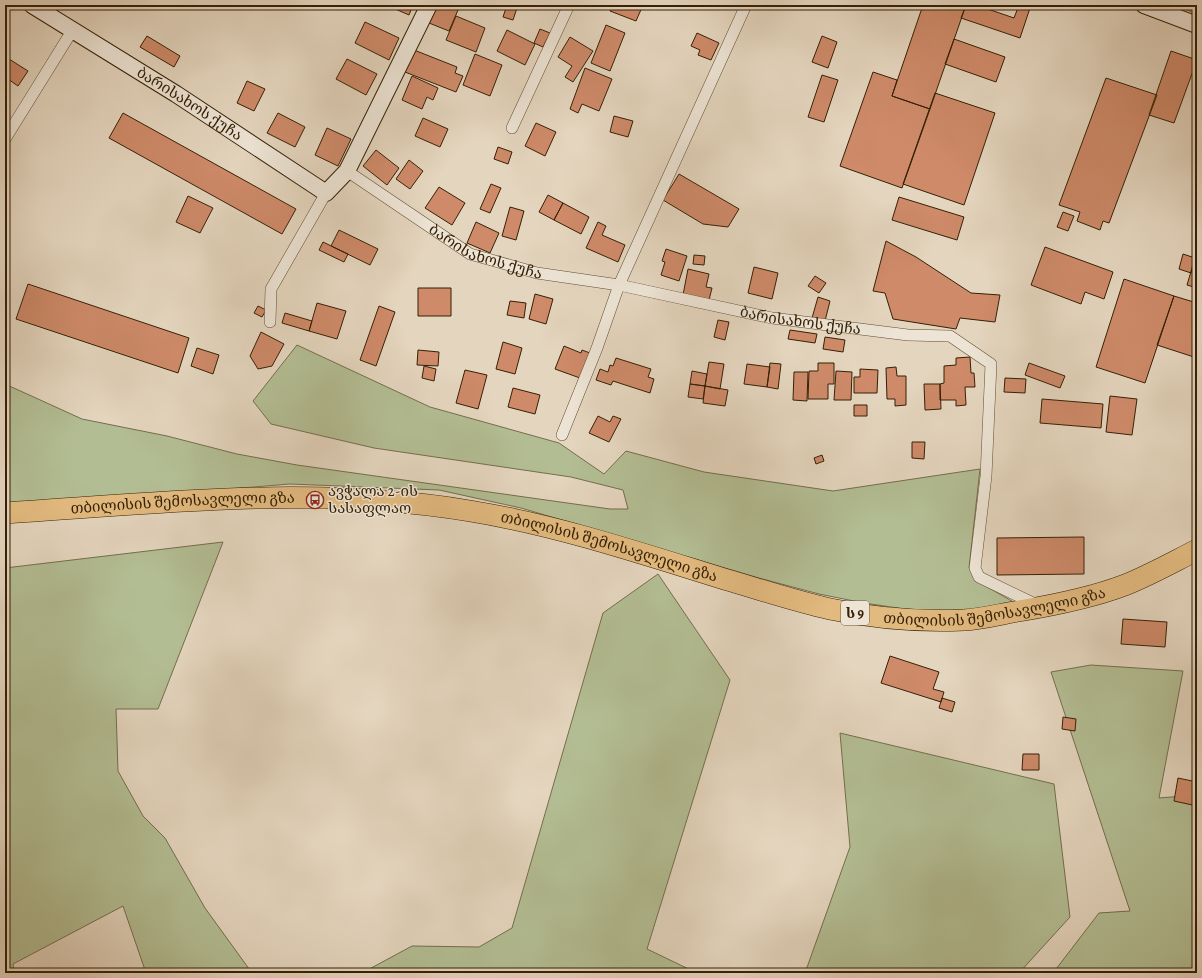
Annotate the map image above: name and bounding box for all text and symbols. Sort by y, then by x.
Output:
street label: ბარისახოს ქუჩა [133,62,246,145]
street label: ბარისახოს ქუჩა [425,219,543,284]
street label: ბარისახოს ქუჩა [738,301,862,339]
place label: ავჭალა 2-ის სასაფლაო [328,481,418,518]
street label: თბილისის შემოსავლელი გზა [70,488,295,518]
bus stop icon: ავჭალა 2-ის სასაფლაო [305,490,325,510]
street label: თბილისის შემოსავლელი გზა [499,507,720,586]
street label: თბილისის შემოსავლელი გზა [883,582,1108,631]
road number: ს 9 [841,601,869,625]

